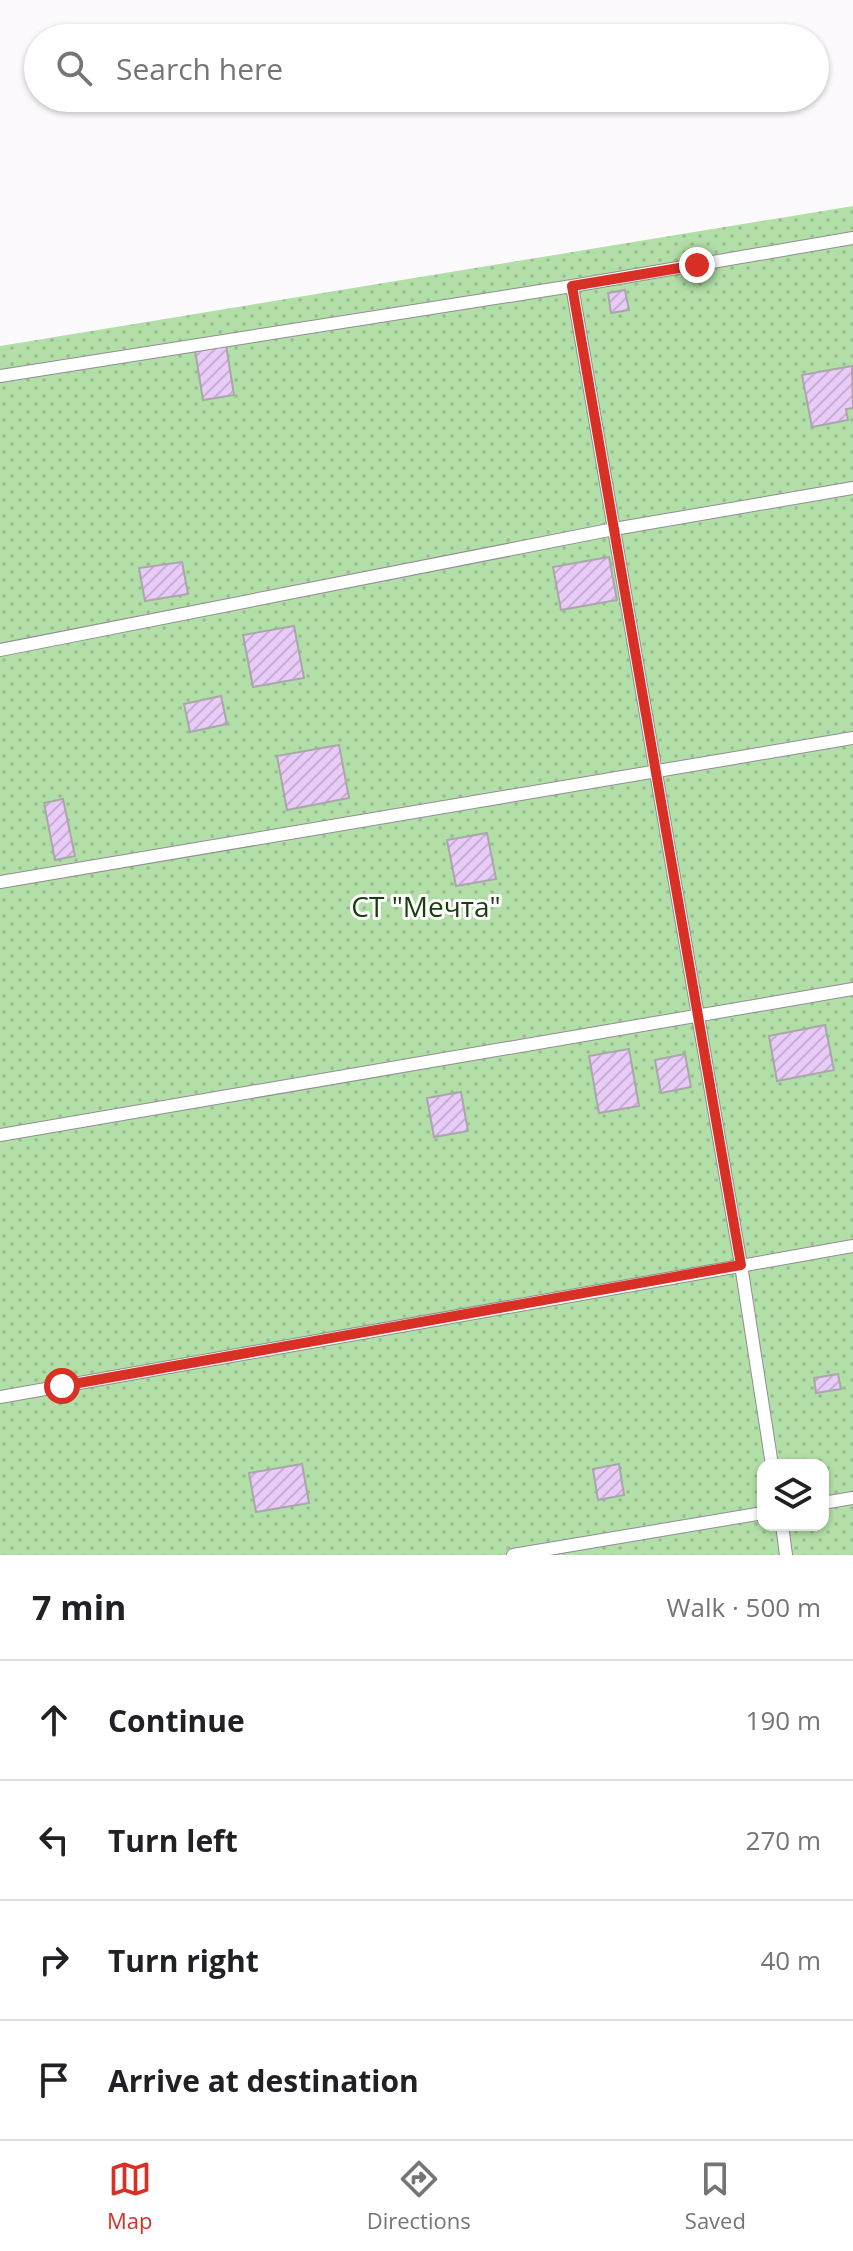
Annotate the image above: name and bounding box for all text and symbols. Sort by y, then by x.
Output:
search box [24,24,829,112]
icon: search [52,46,96,90]
text: Search here [116,48,283,89]
route end [679,247,715,283]
park label: СТ "Мечта" [351,887,501,925]
route start [44,1368,80,1404]
map controls [757,1459,829,1531]
button: layers [757,1459,829,1531]
text: 7 min [32,1584,126,1630]
text: Walk · 500 m [667,1589,821,1625]
icon: ahead [32,1698,76,1742]
text: Continue [108,1700,245,1741]
text: 190 m [746,1702,821,1738]
icon: left [32,1818,76,1862]
text: Turn left [108,1820,238,1861]
text: 270 m [746,1822,821,1858]
icon: right [32,1938,76,1982]
text: Turn right [108,1940,259,1981]
text: 40 m [760,1942,821,1978]
icon: arrive [32,2058,76,2102]
text: Arrive at destination [108,2060,419,2101]
tab: Map [107,2157,153,2235]
tab: Directions [367,2157,471,2235]
tab: Saved [685,2157,746,2235]

